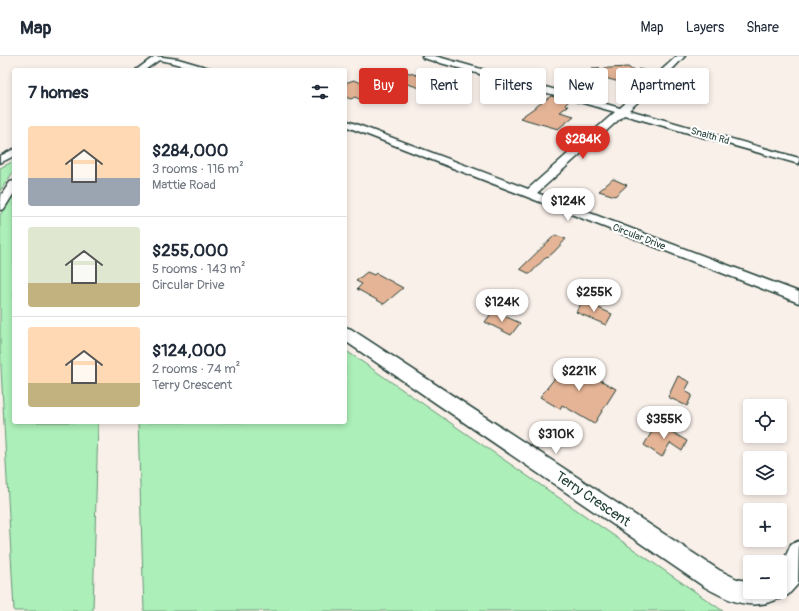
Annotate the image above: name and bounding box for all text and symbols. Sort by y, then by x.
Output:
text: Map [20,16,51,40]
text: Map [641,19,664,36]
text: Layers [686,19,724,36]
text: Share [746,19,779,36]
chip: Buy [359,68,408,104]
chip: Rent [416,68,472,104]
chip: Filters [480,68,546,104]
chip: New [554,68,608,104]
chip: Apartment [616,68,709,104]
icon: filters [309,81,331,103]
text: 7 homes [28,82,88,103]
street label: Snaith Rd [689,125,731,147]
pin: $284K [555,126,611,160]
text: $284K [565,131,601,147]
text: $284,000 [152,140,228,161]
icon: home [60,142,108,190]
text: 3 rooms · 116 m² [152,161,244,177]
text: Mattie Road [152,177,216,193]
pin: $124K [540,188,596,222]
text: $124K [551,193,585,209]
street label: Circular Drive [611,221,667,253]
text: $255,000 [152,240,228,261]
icon: home [60,243,108,291]
text: 5 rooms · 143 m² [152,261,246,277]
text: Circular Drive [152,277,224,293]
pin: $255K [566,279,622,313]
text: $255K [576,284,612,300]
pin: $124K [474,289,530,323]
text: $124K [485,294,519,310]
text: $124,000 [152,340,226,361]
icon: home [60,343,108,391]
pin: $221K [551,358,607,392]
text: 2 rooms · 74 m² [152,361,240,377]
text: $221K [562,363,596,379]
text: Terry Crescent [152,377,232,393]
map controls [743,399,787,599]
button: locate [743,399,787,443]
pin: $355K [636,406,692,440]
text: $355K [646,411,682,427]
pin: $310K [528,421,584,455]
text: $310K [538,426,574,442]
button: layers [743,451,787,495]
street label: Terry Crescent [552,468,634,530]
button: + [743,503,787,547]
button: − [743,555,787,599]

